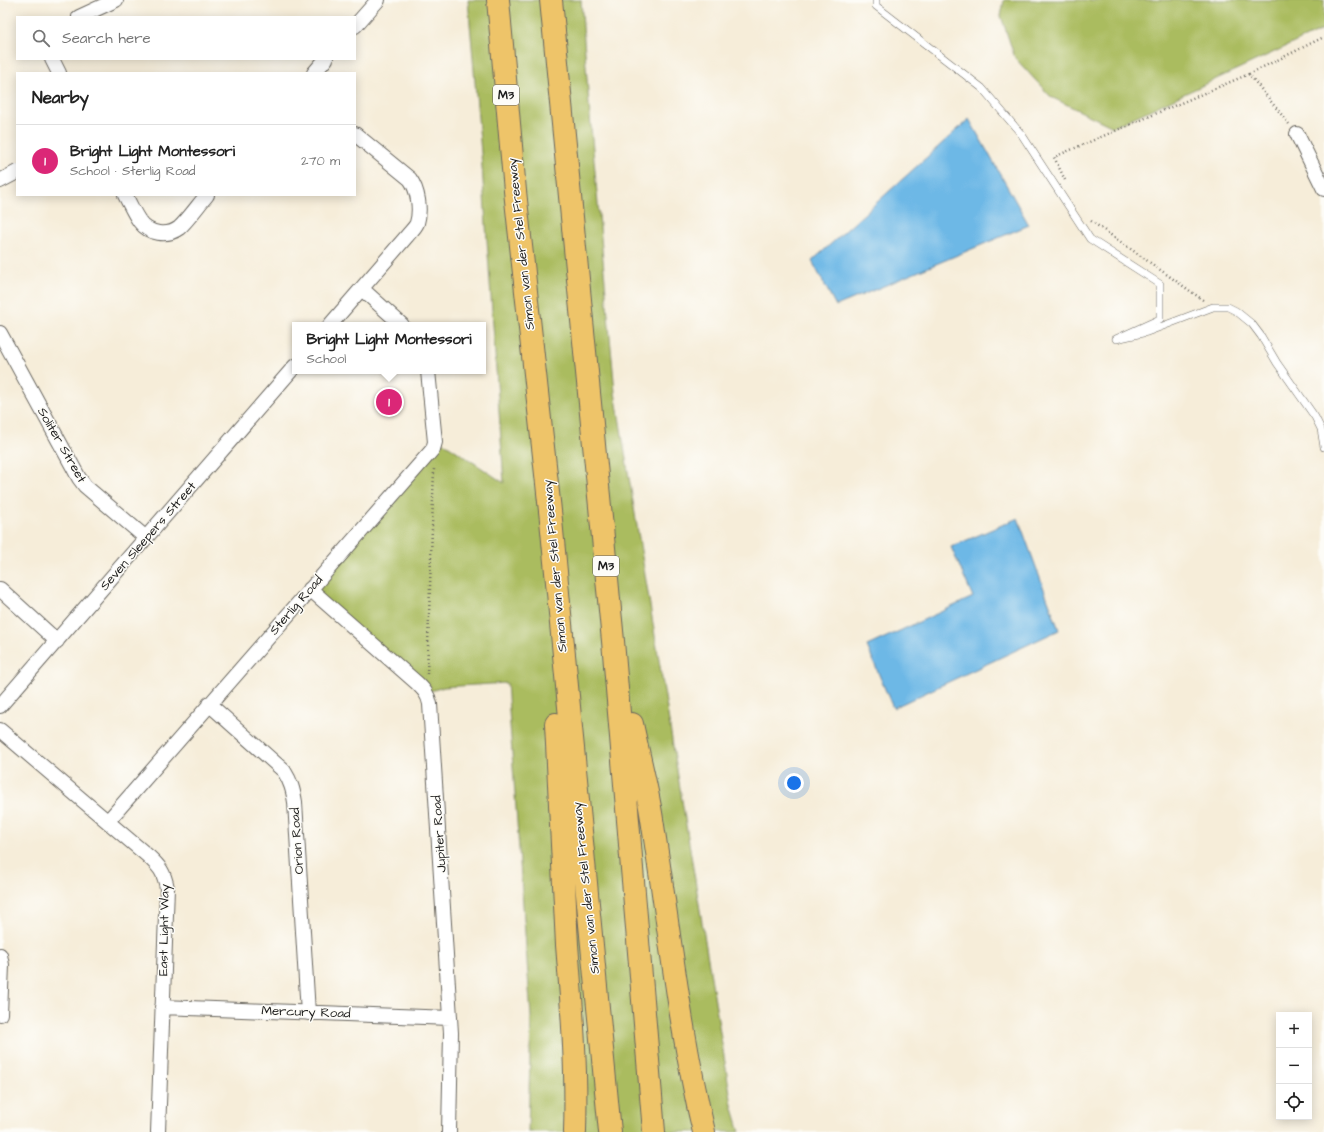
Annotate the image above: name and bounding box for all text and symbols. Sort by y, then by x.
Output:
search box [16,16,356,60]
icon: search [30,27,52,49]
text: Search here [62,28,151,49]
road number: M3 [493,85,519,105]
text: Nearby [32,86,89,110]
text: Bright Light Montessori [70,141,235,162]
text: 1 [44,152,46,170]
text: 270 m [301,152,340,170]
street label: Simon van der Stel Freeway [503,157,540,331]
text: School · Sterlig Road [70,162,196,180]
popup [292,322,486,374]
text: Bright Light Montessori [307,329,471,350]
text: School [307,350,346,368]
pin: 1 [376,387,402,417]
street label: Soliter Street [33,404,91,487]
street label: Seven Sleepers Street [96,477,201,594]
street label: Simon van der Stel Freeway [538,479,573,653]
road number: M3 [593,556,619,576]
street label: Sterlig Road [265,571,328,639]
your location [784,773,804,793]
street label: Jupiter Road [427,795,451,873]
street label: Simon van der Stel Freeway [568,801,605,975]
street label: Orion Road [286,807,308,875]
street label: East Light Way [154,884,175,976]
street label: Mercury Road [261,1001,351,1024]
map controls [1276,1012,1312,1120]
button: + [1276,1012,1312,1048]
button: − [1276,1048,1312,1084]
button: locate [1276,1084,1312,1120]

